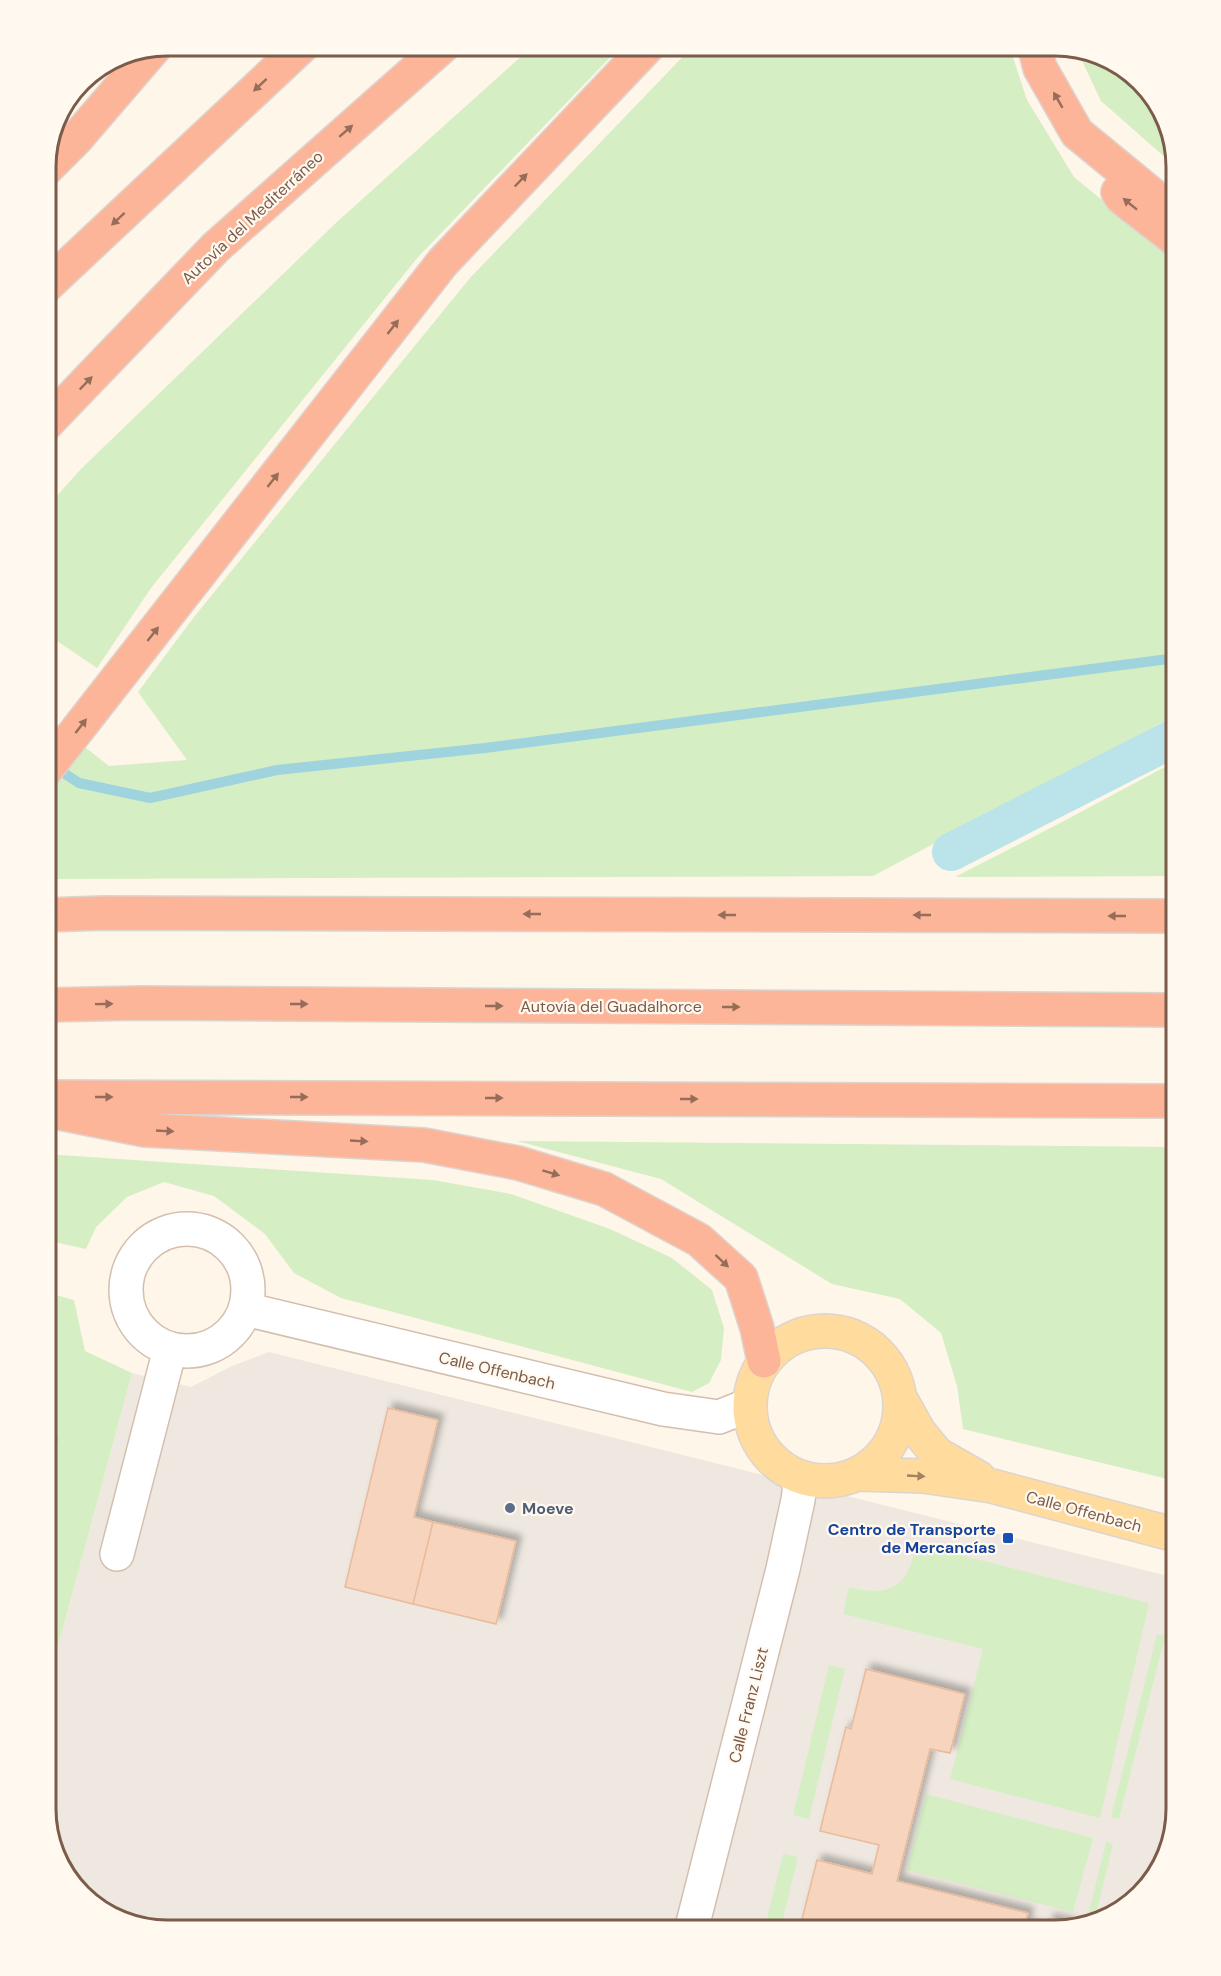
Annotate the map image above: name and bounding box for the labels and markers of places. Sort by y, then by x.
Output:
place label: Moeve [522,1498,574,1519]
marker: Moeve [503,1501,517,1515]
place label: Centro de Transporte de Mercancías [828,1519,996,1558]
marker: Centro de Transporte de Mercancías [1001,1531,1015,1545]

